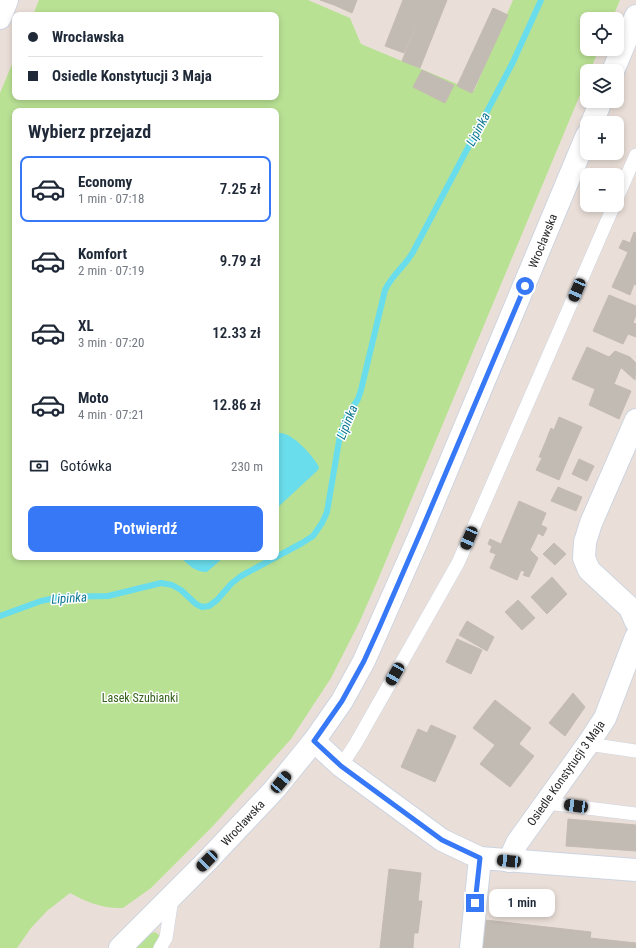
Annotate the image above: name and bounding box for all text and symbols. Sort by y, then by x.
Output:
map controls [580,12,624,212]
button: locate [580,12,624,56]
text: Wrocławska [52,28,124,46]
button: layers [580,64,624,108]
text: Osiedle Konstytucji 3 Maja [52,67,212,85]
water label: Lipinka [463,110,493,148]
button: + [580,116,624,160]
text: Wybierz przejazd [28,121,151,142]
button: − [580,168,624,212]
icon: car [30,171,66,207]
text: Economy [78,173,132,191]
text: 7.25 zł [220,180,261,198]
text: 1 min · 07:18 [78,191,144,206]
street label: Wrocławska [526,212,560,270]
icon: car [30,243,66,279]
text: Komfort [78,245,127,263]
text: 9.79 zł [220,252,261,270]
text: 2 min · 07:19 [78,263,144,278]
route start [516,277,534,295]
car [567,277,587,303]
icon: car [30,315,66,351]
text: XL [78,317,94,335]
text: 12.33 zł [212,324,261,342]
text: 3 min · 07:20 [78,335,144,350]
icon: car [30,387,66,423]
text: Moto [78,389,109,407]
text: 12.86 zł [212,396,261,414]
water label: Lipinka [333,403,361,441]
text: 4 min · 07:21 [78,407,144,422]
icon: cash [28,455,50,477]
text: Gotówka [60,457,112,475]
text: 230 m [231,459,263,474]
button: Potwierdź [28,506,263,552]
car [459,525,479,551]
water label: Lipinka [51,589,87,607]
car [384,661,406,687]
park label: Lasek Szubianki [102,691,178,705]
street label: Osiedle Konstytucji 3 Maja [524,717,608,828]
car [269,769,293,795]
street label: Wrocławska [218,797,268,849]
car [563,798,589,814]
car [194,848,220,874]
car [497,854,521,868]
callout: 1 min [489,889,555,917]
route end [466,894,484,912]
text: 1 min [508,895,536,910]

